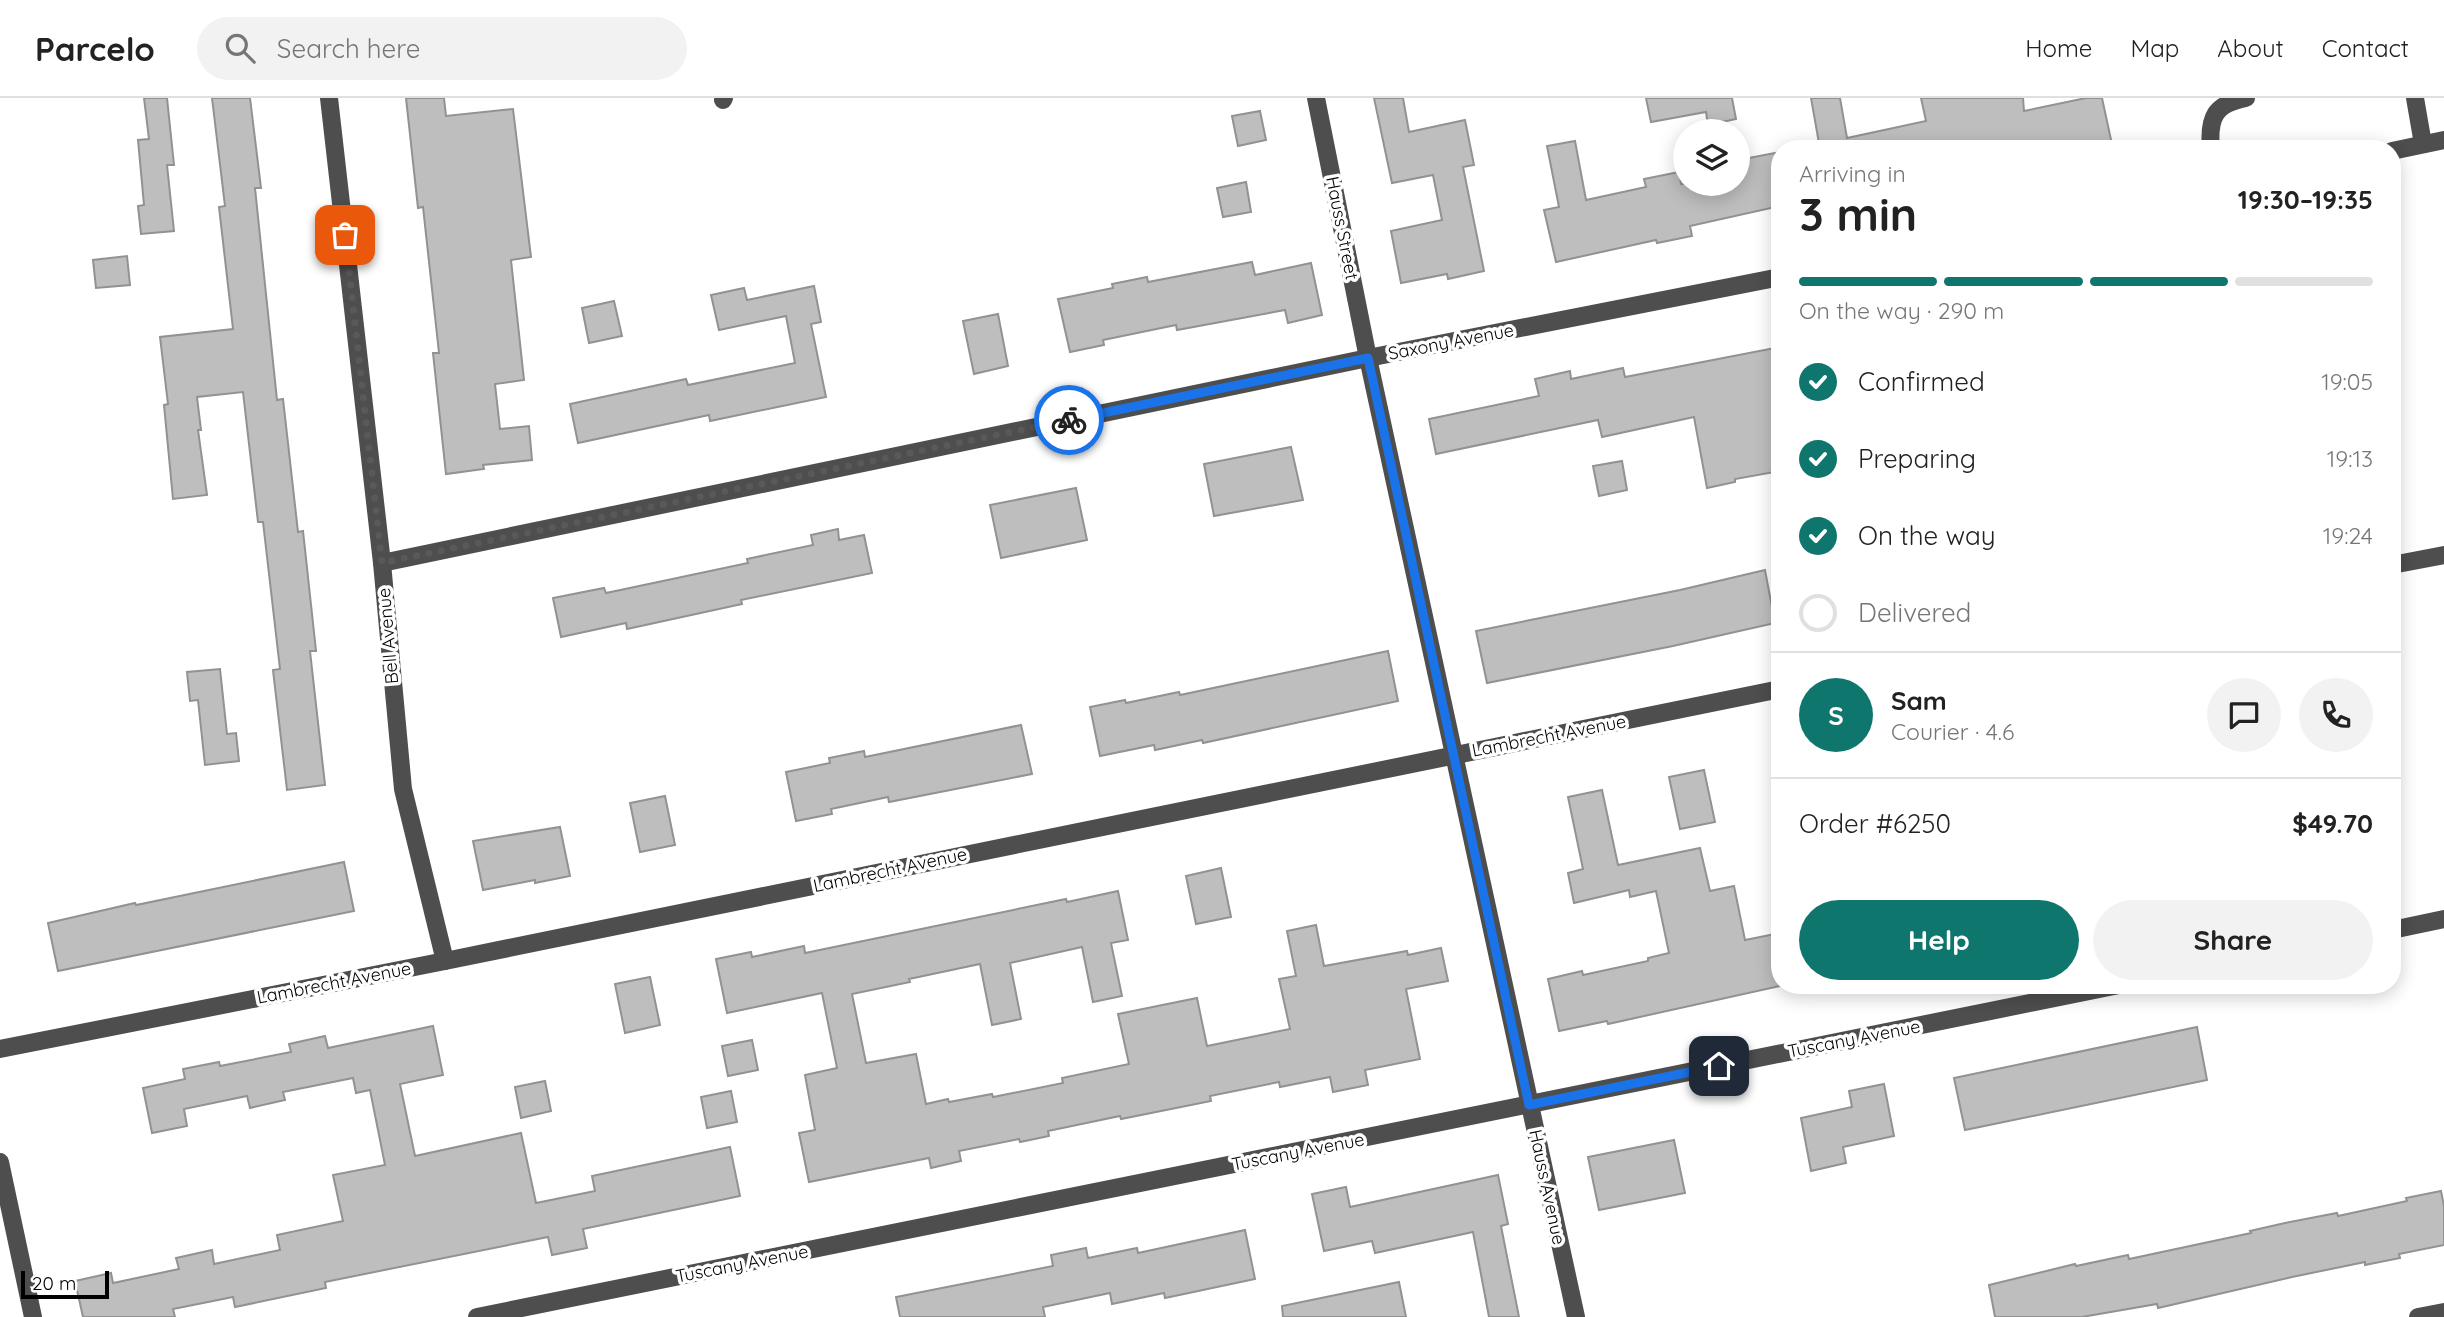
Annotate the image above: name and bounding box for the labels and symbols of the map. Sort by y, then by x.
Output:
street label: Hauss Street [1321,174,1364,282]
pin [315,205,375,265]
street label: Saxony Avenue [1386,318,1516,365]
courier [1034,385,1104,455]
street label: Bell Avenue [372,587,403,685]
street label: Lambrecht Avenue [1470,709,1628,762]
street label: Lambrecht Avenue [811,842,969,897]
street label: Lambrecht Avenue [255,956,413,1009]
street label: Tuscany Avenue [1786,1014,1922,1063]
pin [1689,1036,1749,1096]
street label: Tuscany Avenue [1230,1127,1366,1176]
street label: Hauss Avenue [1524,1127,1571,1247]
street label: Tuscany Avenue [674,1239,810,1288]
scale bar [21,1268,108,1300]

